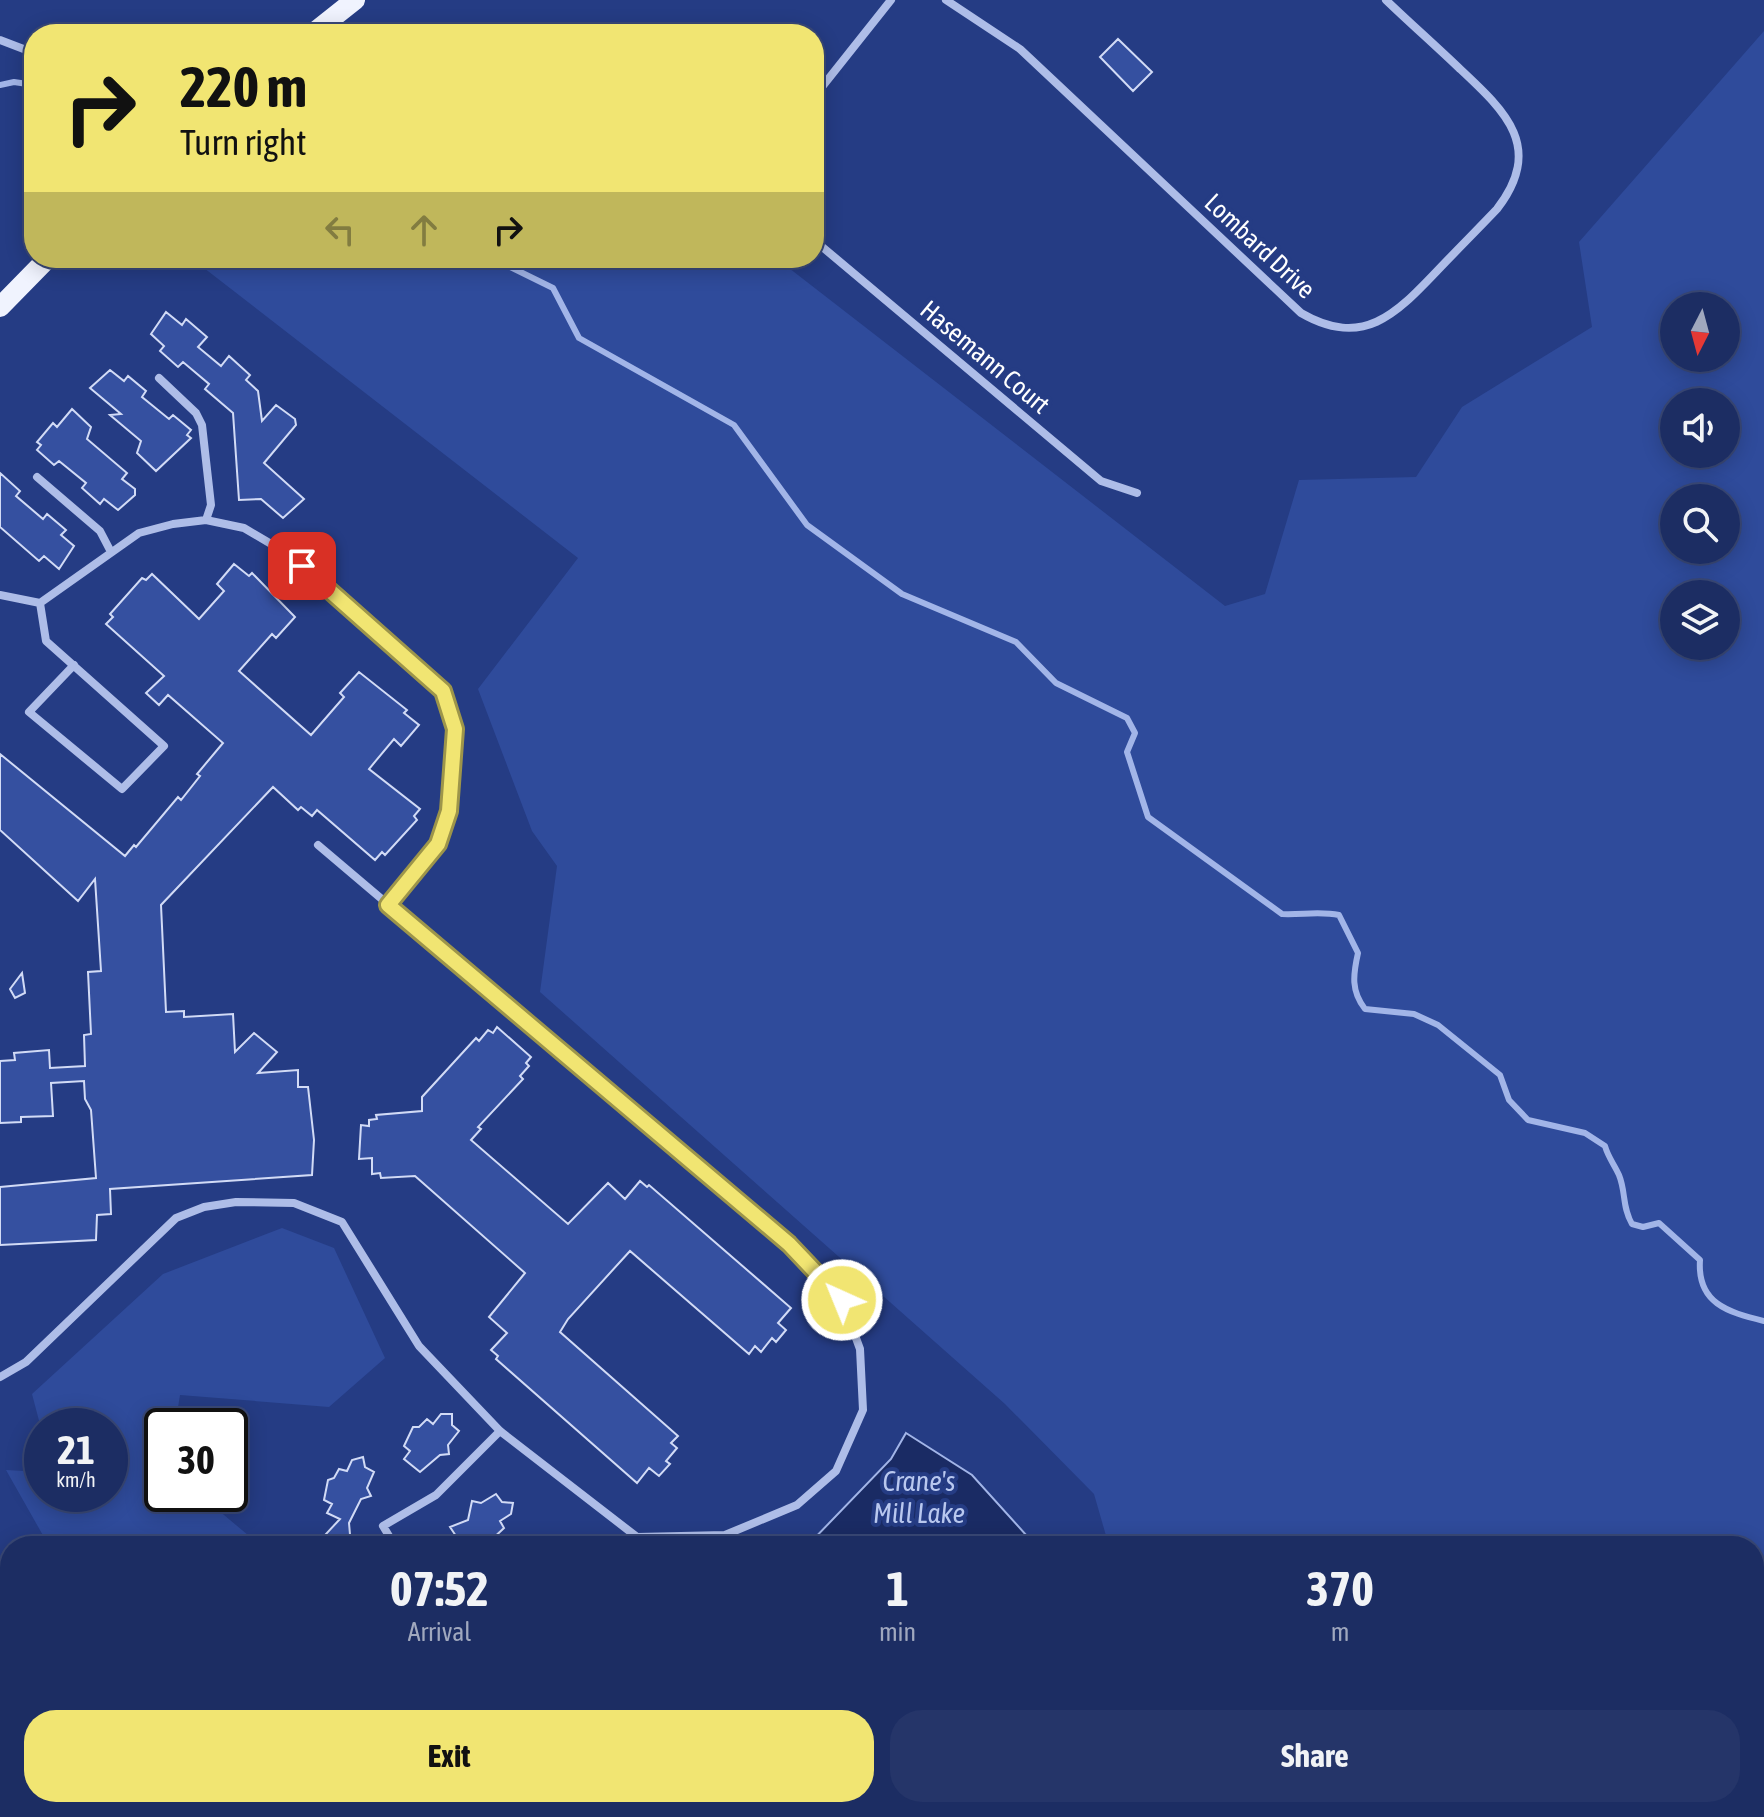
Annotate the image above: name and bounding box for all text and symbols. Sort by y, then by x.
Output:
text: 220 m [180,55,307,119]
icon: right [48,56,152,160]
text: Turn right [180,121,307,163]
street label: Lombard Drive [1199,187,1321,305]
icon: left [318,208,362,252]
icon: ahead [402,208,446,252]
icon: right [486,208,530,252]
north arrow [1660,292,1740,372]
map controls [1660,292,1740,660]
street label: Hasemann Court [914,294,1056,420]
button: sound [1660,388,1740,468]
button: search [1660,484,1740,564]
pin [268,532,336,600]
icon: arrive [280,544,324,588]
button: layers [1660,580,1740,660]
position arrow [800,1258,884,1342]
speed limit sign: 30 [144,1408,248,1512]
text: 21 [57,1427,95,1472]
water label: Crane's Mill Lake [873,1465,965,1529]
text: km/h [56,1468,96,1491]
text: 07:52 [390,1561,489,1616]
text: 1 [886,1561,909,1616]
text: 370 [1306,1561,1374,1616]
text: Arrival [408,1617,471,1647]
text: min [879,1617,916,1647]
text: m [1331,1617,1349,1647]
button: Exit [24,1710,874,1802]
button: Share [890,1710,1740,1802]

